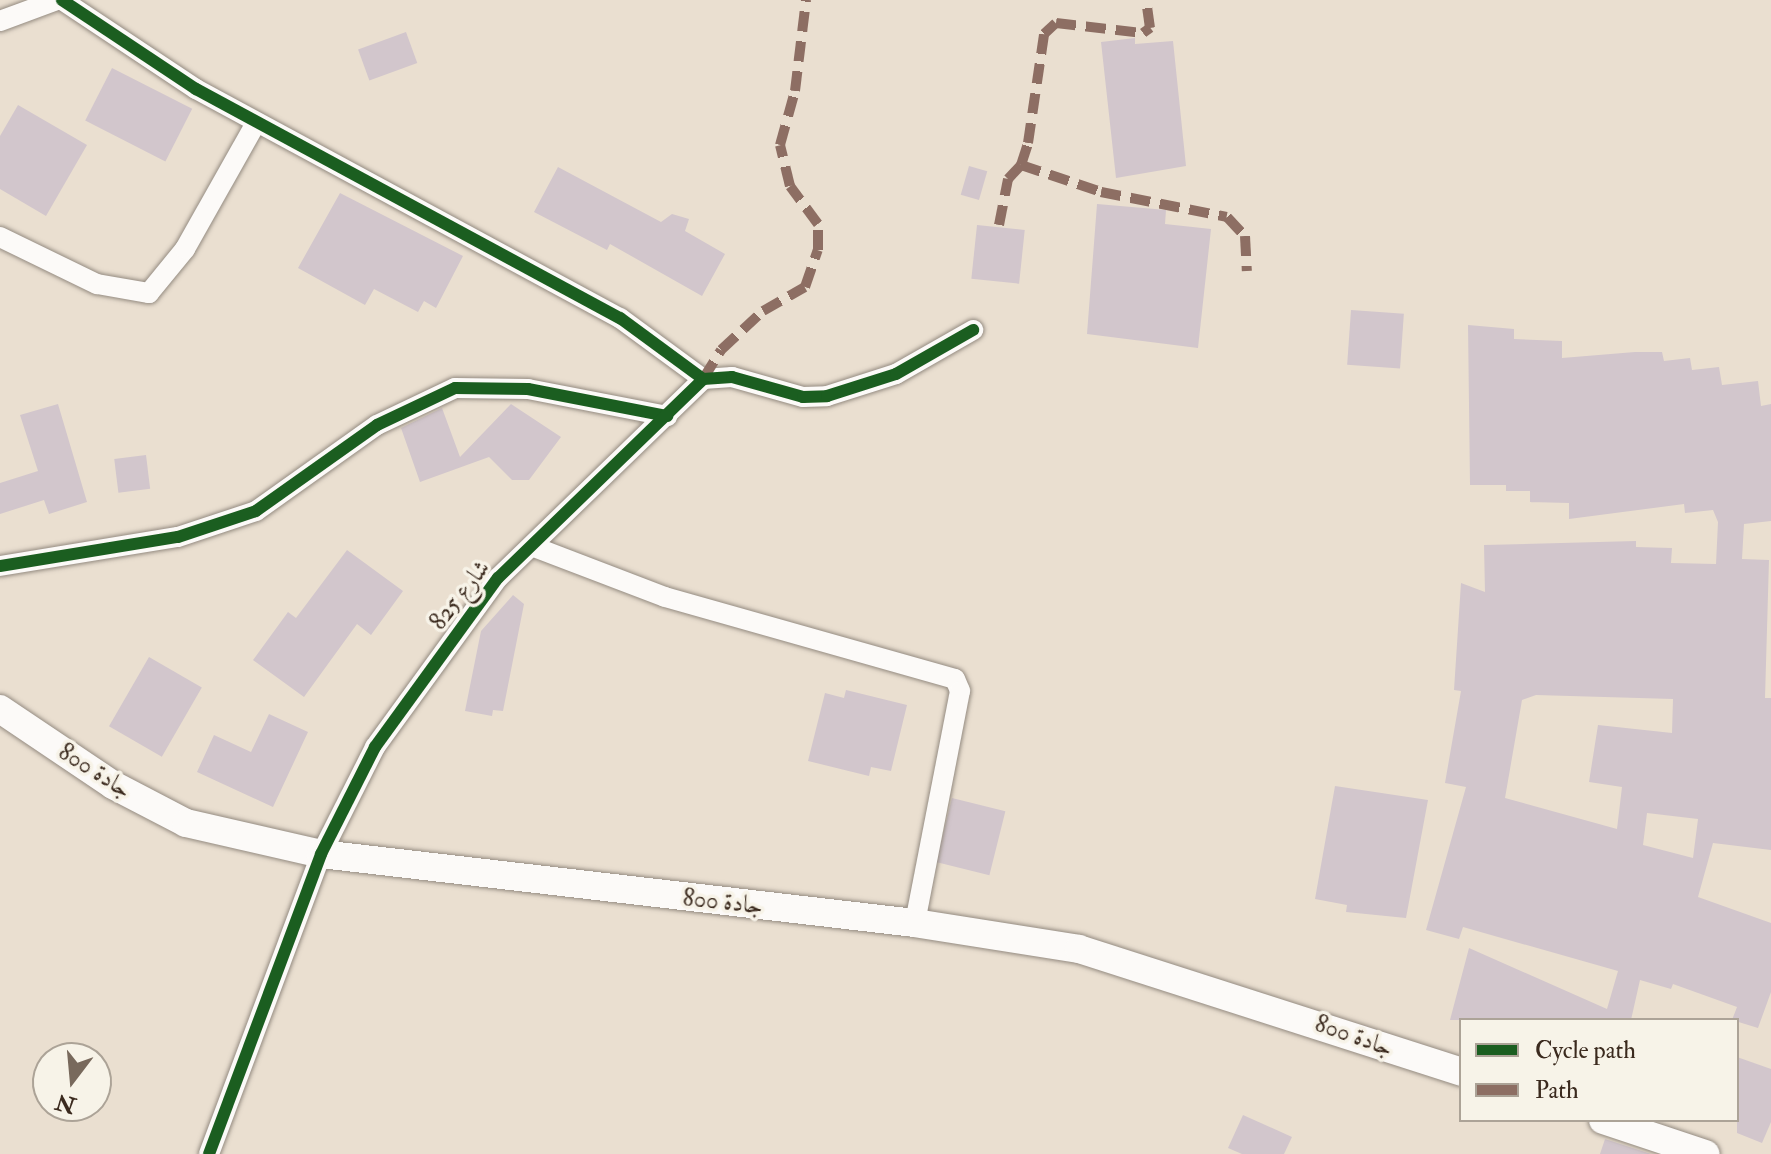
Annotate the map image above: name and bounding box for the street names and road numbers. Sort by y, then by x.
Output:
street label: شارع 825 [424,554,496,636]
street label: جادة 800 [53,737,137,805]
street label: جادة 800 [681,883,765,921]
street label: جادة 800 [1311,1009,1397,1063]

